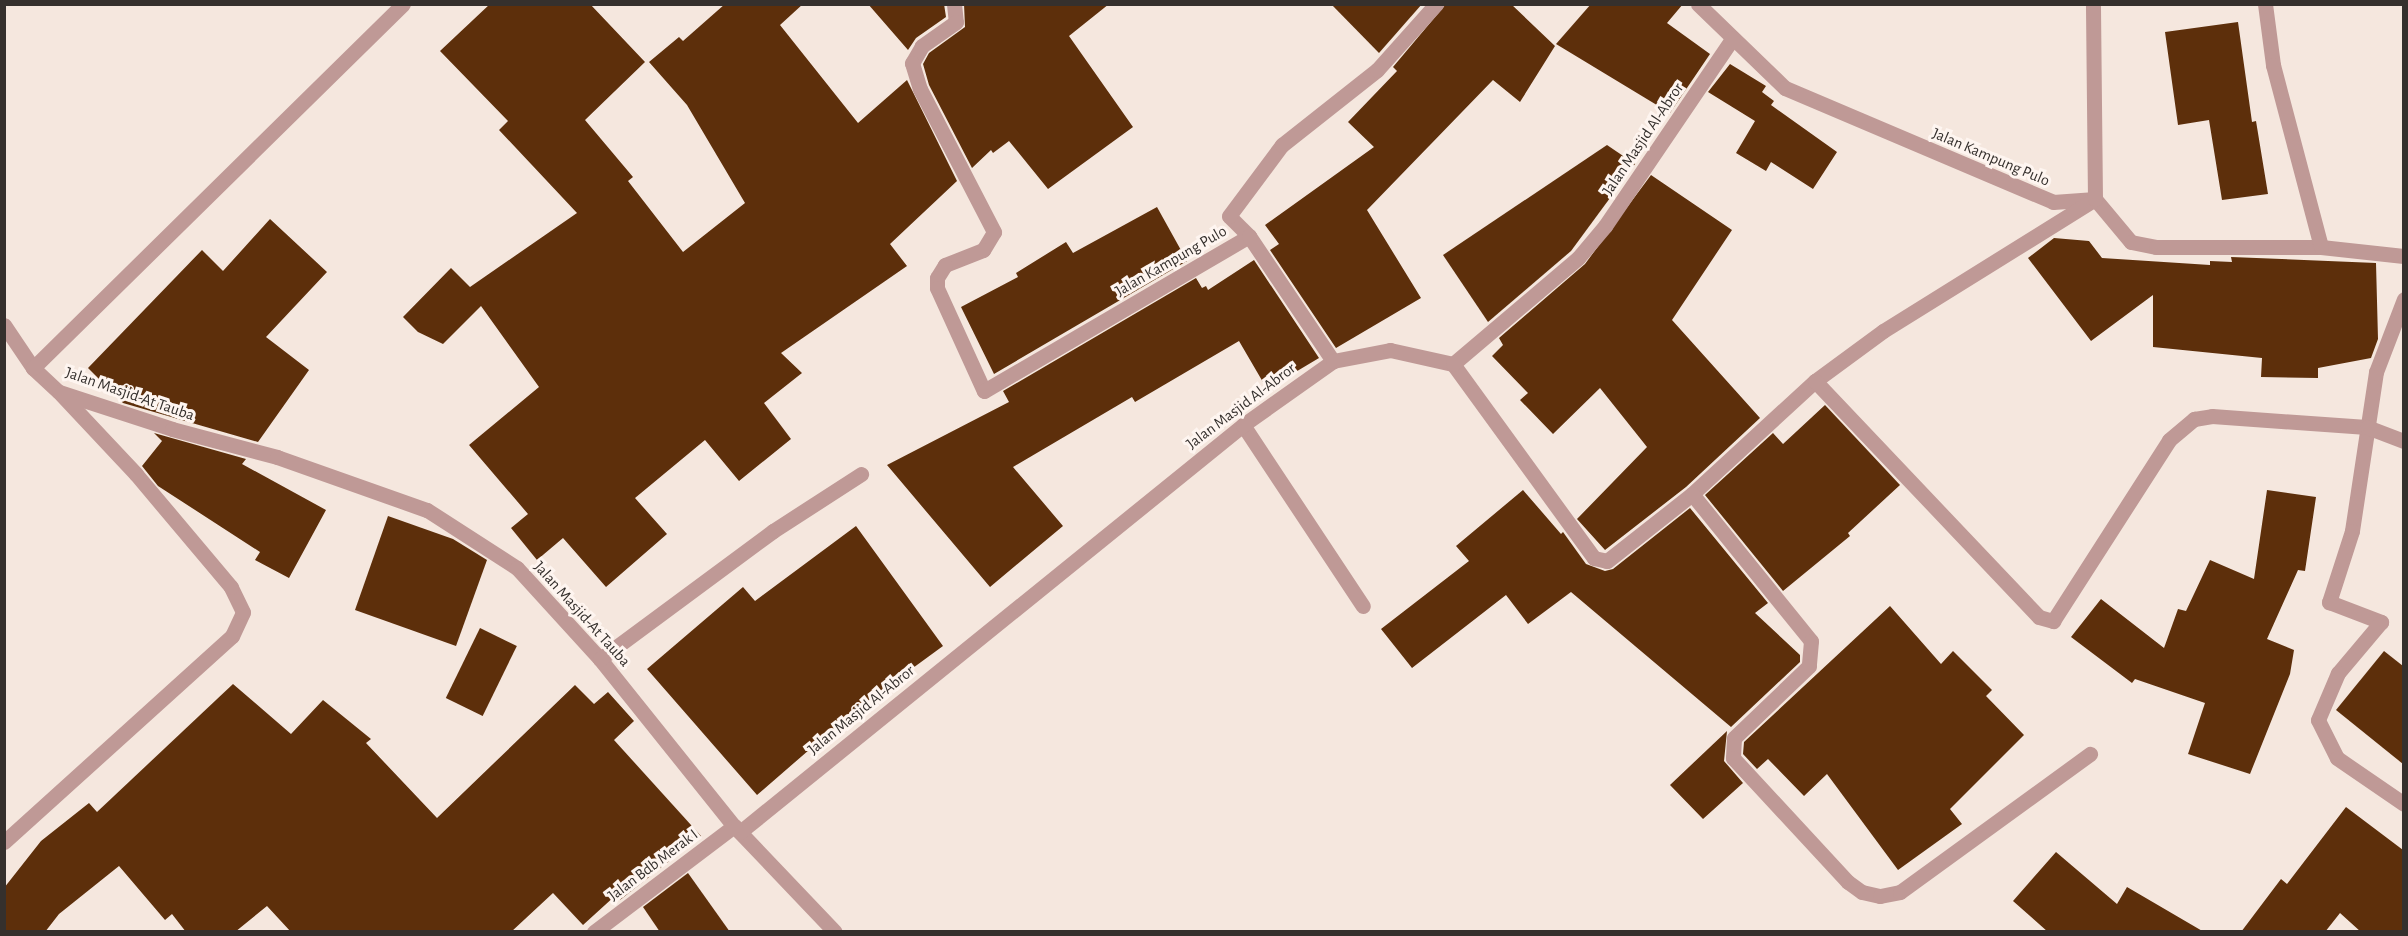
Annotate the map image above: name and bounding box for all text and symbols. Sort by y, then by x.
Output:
street label: Jalan Masjid Al-Abror [1598,79,1688,199]
street label: Jalan Kampung Pulo [1929,124,2053,190]
street label: Jalan Kampung Pulo [1112,221,1230,301]
street label: Jalan Masjid Al-Abror [1183,359,1299,453]
street label: Jalan Masjid-At Tauba [63,363,197,425]
street label: Jalan Masjid-At Tauba [530,557,634,671]
street label: Jalan Masjid Al-Abror [804,661,918,759]
street label: Jalan Bdb Merak I [604,825,702,905]

